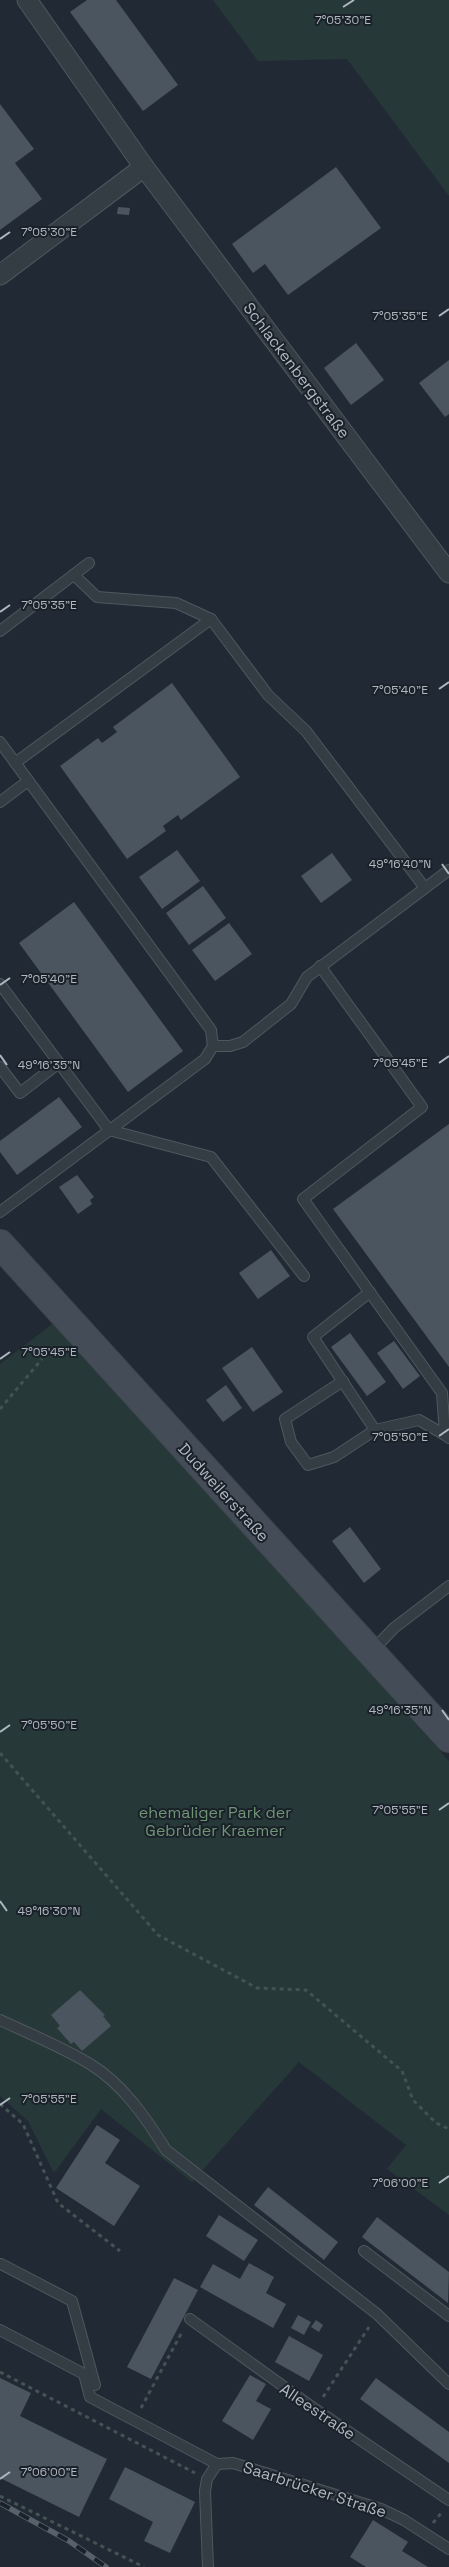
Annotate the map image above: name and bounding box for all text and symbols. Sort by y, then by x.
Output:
text: 7°05'30"E [315,12,371,28]
text: 7°05'30"E [21,224,77,240]
street label: Schlackenbergstraße [239,298,355,443]
text: 7°05'35"E [372,308,428,324]
text: 7°05'35"E [21,597,77,613]
text: 7°05'40"E [372,682,428,698]
text: 49°16'40"N [369,856,431,872]
text: 7°05'40"E [21,971,77,987]
text: 7°05'45"E [372,1055,428,1071]
text: 49°16'35"N [18,1057,80,1073]
text: 7°05'45"E [21,1344,77,1360]
text: 7°05'50"E [372,1429,428,1445]
street label: Dudweilerstraße [174,1438,274,1546]
text: 49°16'35"N [369,1702,431,1718]
text: 7°05'50"E [21,1717,77,1733]
park label: ehemaliger Park der Gebrüder Kraemer [139,1802,291,1841]
text: 7°05'55"E [372,1802,428,1818]
text: 49°16'30"N [18,1903,80,1919]
text: 7°05'55"E [21,2091,77,2107]
text: 7°06'00"E [372,2175,429,2191]
street label: Alleestraße [276,2378,360,2444]
street label: Saarbrücker Straße [241,2456,389,2523]
text: 7°06'00"E [21,2464,78,2480]

